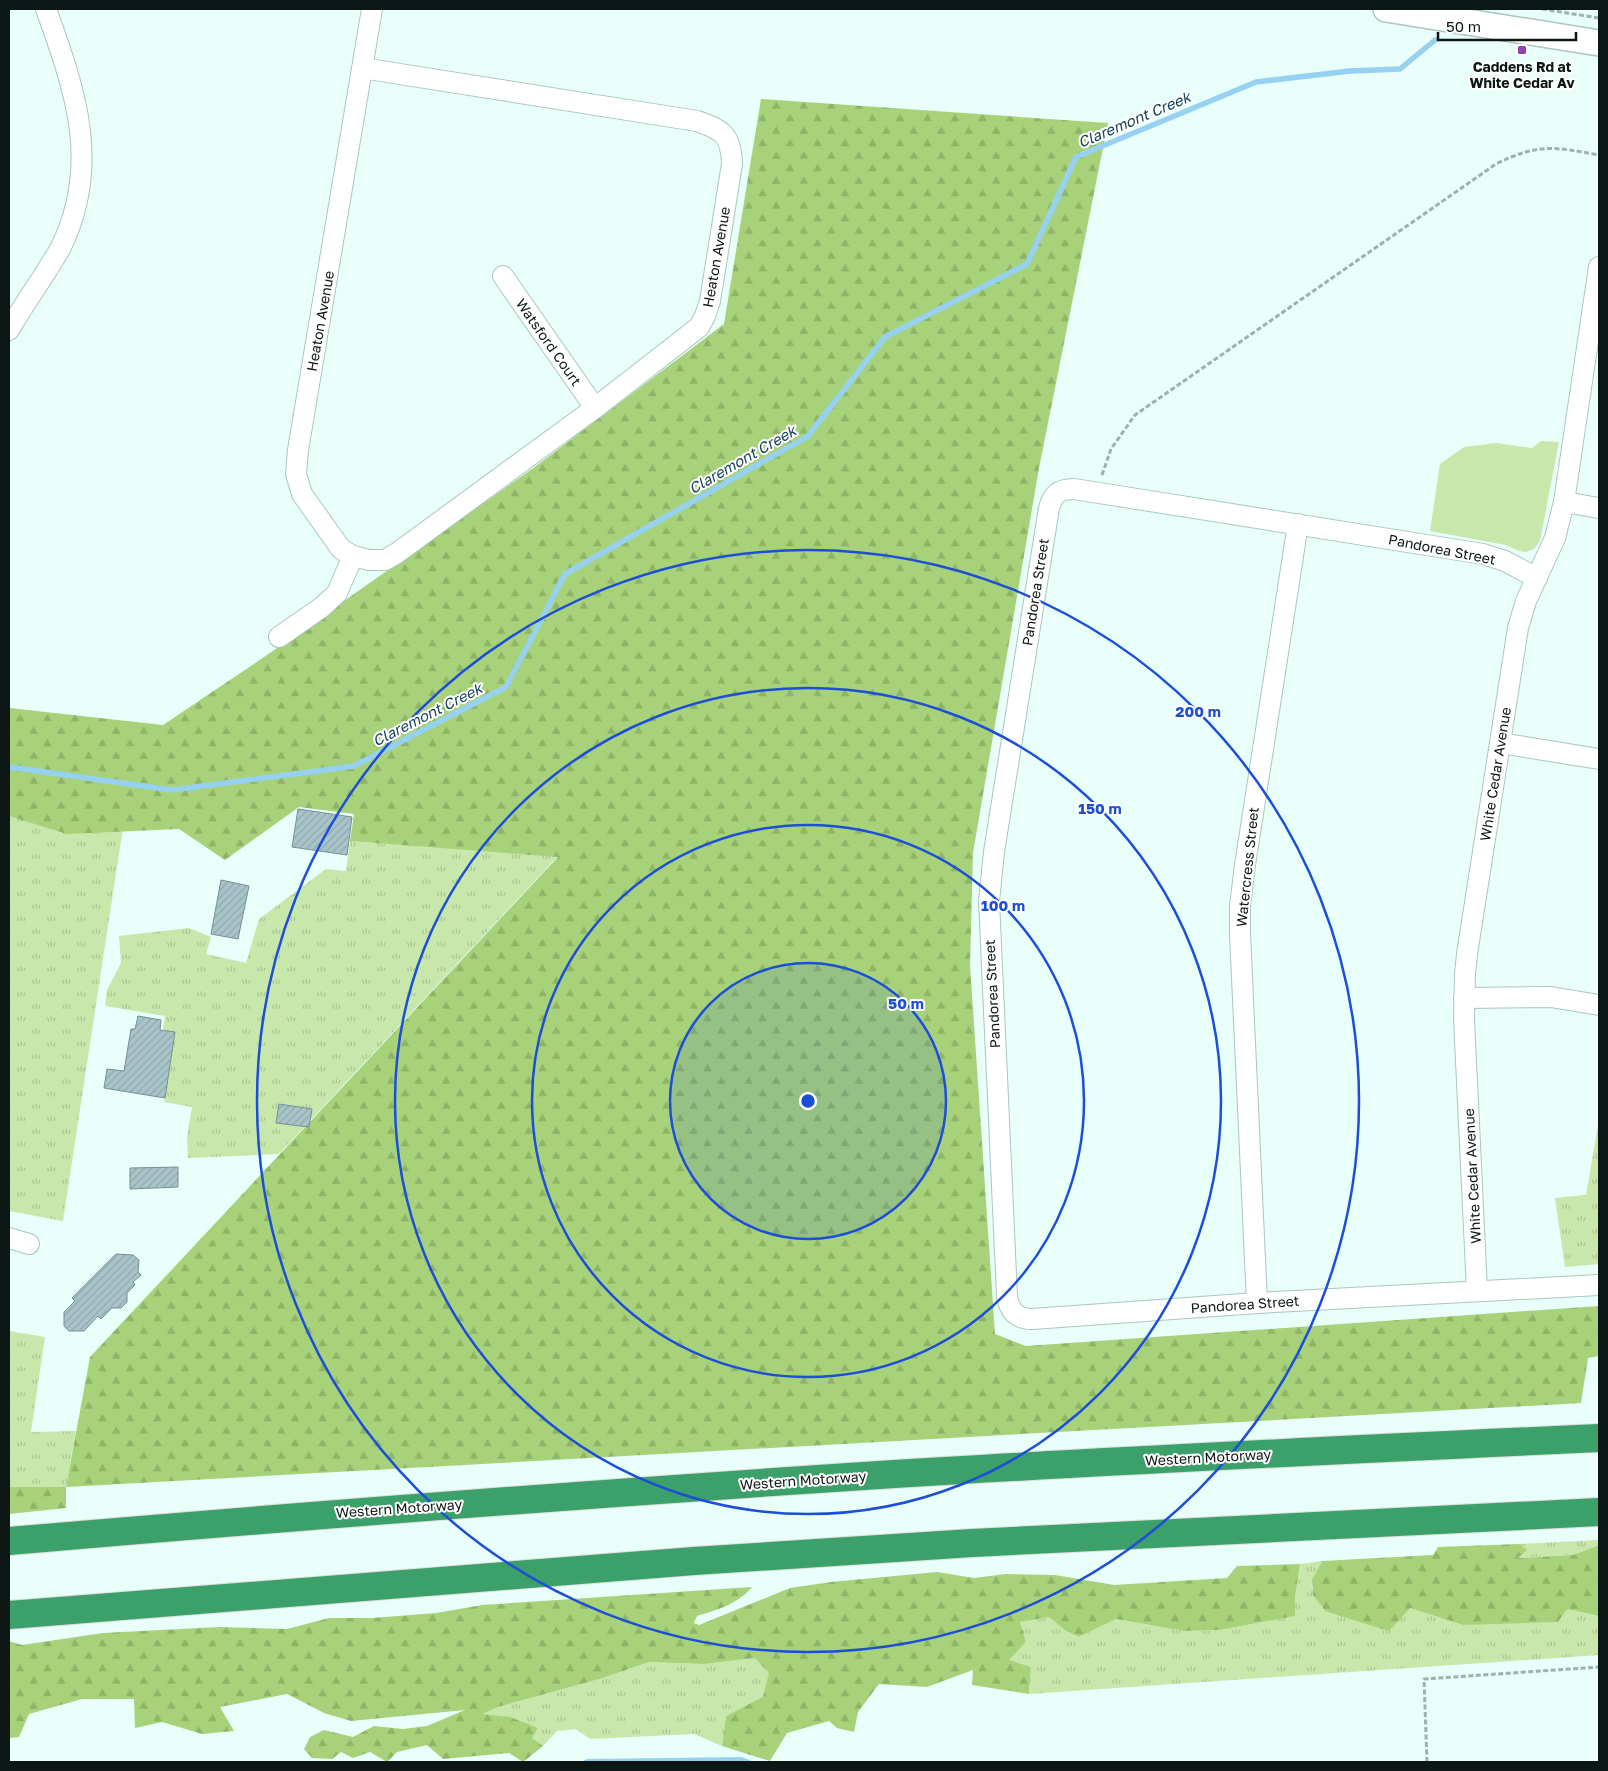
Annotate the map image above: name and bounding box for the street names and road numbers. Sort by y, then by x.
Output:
street label: Heaton Avenue [699,205,733,309]
street label: Heaton Avenue [303,269,337,373]
street label: Watsford Court [513,295,585,389]
street label: Pandorea Street [1387,530,1497,568]
street label: Pandorea Street [1018,537,1052,647]
street label: White Cedar Avenue [1476,706,1514,842]
street label: Watercress Street [1232,806,1262,928]
street label: Pandorea Street [981,939,1003,1049]
street label: White Cedar Avenue [1460,1108,1484,1244]
street label: Pandorea Street [1190,1292,1300,1316]
street label: Western Motorway [1144,1445,1272,1469]
street label: Western Motorway [739,1467,867,1493]
street label: Western Motorway [335,1495,463,1521]

